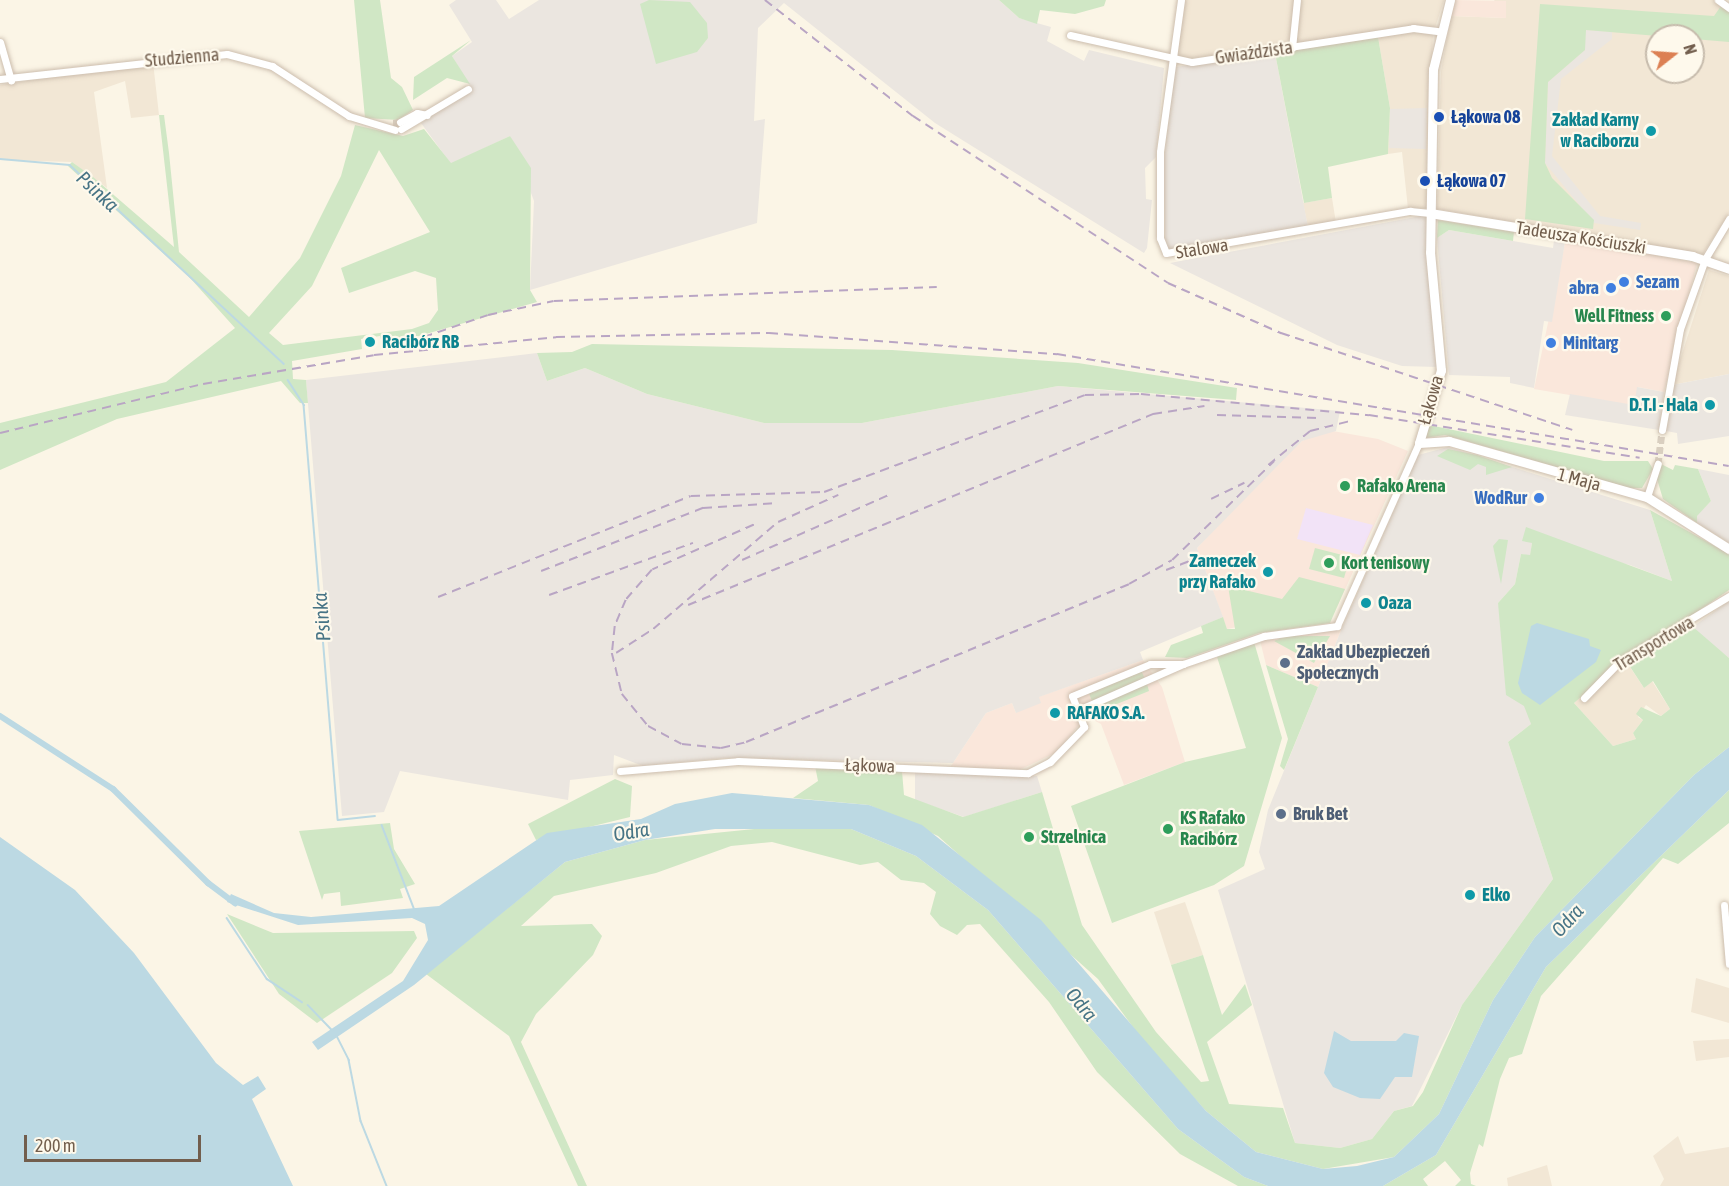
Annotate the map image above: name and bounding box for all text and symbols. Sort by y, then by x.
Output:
north arrow [1645,24,1705,84]
street label: Gwiaździsta [1214,37,1294,69]
text: N [1680,42,1700,56]
street label: Studzienna [144,44,220,72]
place label: Łąkowa 08 [1451,106,1520,128]
marker: Łąkowa 08 [1432,110,1446,124]
place label: Zakład Karny w Raciborzu [1552,110,1639,152]
marker: Zakład Karny w Raciborzu [1644,124,1658,138]
water label: Psinka [72,166,124,216]
place label: Łąkowa 07 [1437,170,1506,192]
marker: Łąkowa 07 [1418,174,1432,188]
street label: Tadeusza Kościuszki [1515,217,1647,259]
street label: Stalowa [1174,234,1230,264]
place label: Sezam [1636,271,1680,293]
marker: Sezam [1617,275,1631,289]
place label: abra [1569,277,1599,299]
marker: abra [1604,281,1618,295]
place label: Well Fitness [1575,305,1654,327]
marker: Well Fitness [1659,309,1673,323]
place label: Racibórz RB [382,331,459,353]
place label: Minitarg [1563,332,1618,354]
marker: Racibórz RB [363,335,377,349]
marker: Minitarg [1544,336,1558,350]
street label: Łąkowa [1414,373,1448,427]
place label: D.T.I - Hala [1629,394,1698,416]
marker: D.T.I - Hala [1703,398,1717,412]
street label: 1 Maja [1555,464,1603,496]
place label: Rafako Arena [1357,475,1446,497]
marker: Rafako Arena [1338,479,1352,493]
place label: WodRur [1474,487,1527,509]
marker: WodRur [1532,491,1546,505]
place label: Zameczek przy Rafako [1179,551,1256,594]
place label: Kort tenisowy [1341,552,1430,574]
marker: Kort tenisowy [1322,556,1336,570]
marker: Zameczek przy Rafako [1261,565,1275,579]
water label: Psinka [307,592,335,642]
place label: Oaza [1378,592,1412,614]
marker: Oaza [1359,596,1373,610]
street label: Transportowa [1610,612,1698,676]
place label: Zakład Ubezpieczeń Społecznych [1297,642,1430,684]
marker: Zakład Ubezpieczeń Społecznych [1278,656,1292,670]
place label: RAFAKO S.A. [1067,702,1145,724]
marker: RAFAKO S.A. [1048,706,1062,720]
street label: Łąkowa [845,754,895,778]
place label: Bruk Bet [1293,803,1348,825]
marker: Bruk Bet [1274,807,1288,821]
place label: KS Rafako Racibórz [1180,808,1246,850]
water label: Odra [611,816,651,846]
marker: KS Rafako Racibórz [1161,822,1175,836]
place label: Strzelnica [1041,826,1106,848]
marker: Strzelnica [1022,830,1036,844]
place label: Elko [1482,884,1510,906]
marker: Elko [1463,888,1477,902]
water label: Odra [1546,899,1588,941]
water label: Odra [1061,983,1103,1025]
scale bar [27,1123,204,1161]
text: 200 m [35,1135,76,1156]

